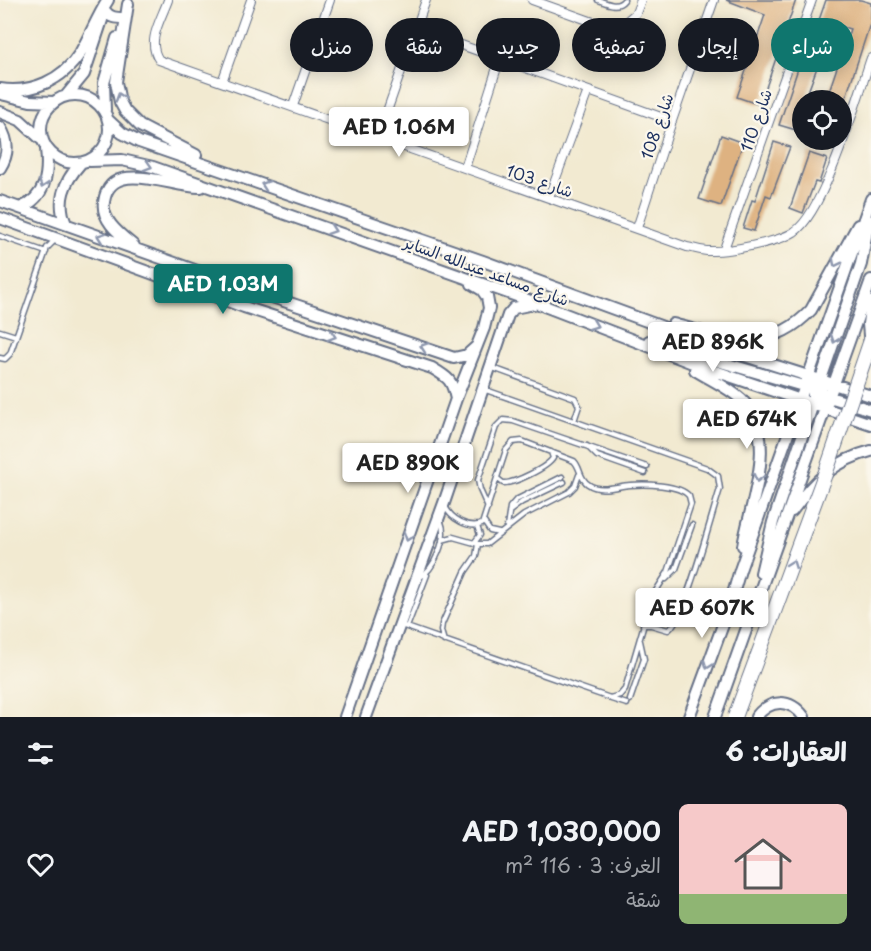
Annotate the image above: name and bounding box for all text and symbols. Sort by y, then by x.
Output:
chip: منزل [290,18,373,72]
chip: شقة [385,18,464,72]
chip: جديد [476,18,560,72]
chip: تصفية [572,18,666,72]
chip: إيجار [678,18,759,72]
chip: شراء [771,18,854,72]
street label: شارع 110 [733,85,778,155]
street label: شارع 108 [633,90,679,163]
map controls [792,90,852,150]
button: locate [792,90,852,150]
one-way arrow [114,92,127,103]
pin: AED 1.06M [330,107,468,158]
text: AED 1.06M [343,111,455,141]
street label: شارع 103 [503,157,577,204]
one-way arrow [142,159,153,171]
one-way arrow [38,178,51,189]
one-way arrow [261,180,271,192]
one-way arrow [326,223,337,236]
street label: شارع مساعد عبدالله الساير [399,228,573,312]
one-way arrow [96,231,107,244]
one-way arrow [832,256,843,267]
pin: AED 1.03M [154,264,292,315]
text: AED 1.03M [168,268,278,298]
one-way arrow [588,318,599,330]
pin: AED 896K [651,322,775,373]
text: AED 896K [662,326,764,356]
one-way arrow [326,329,337,341]
one-way arrow [829,333,842,344]
one-way arrow [420,342,430,355]
pin: AED 674K [685,399,809,450]
text: AED 674K [697,403,797,433]
pin: AED 890K [346,443,470,494]
text: AED 890K [356,447,460,477]
one-way arrow [752,473,765,483]
one-way arrow [403,531,416,541]
one-way arrow [785,559,797,570]
pin: AED 607K [640,588,764,639]
text: AED 607K [649,592,755,622]
one-way arrow [702,659,715,670]
text: العقارات: 6 [726,731,847,770]
icon: filters [24,737,57,770]
text: AED 1,030,000 [462,811,661,850]
icon: home [727,828,799,900]
icon: heart [24,848,57,881]
text: الغرف: 3 · 116 m² [505,850,661,880]
text: شقة [626,884,661,914]

